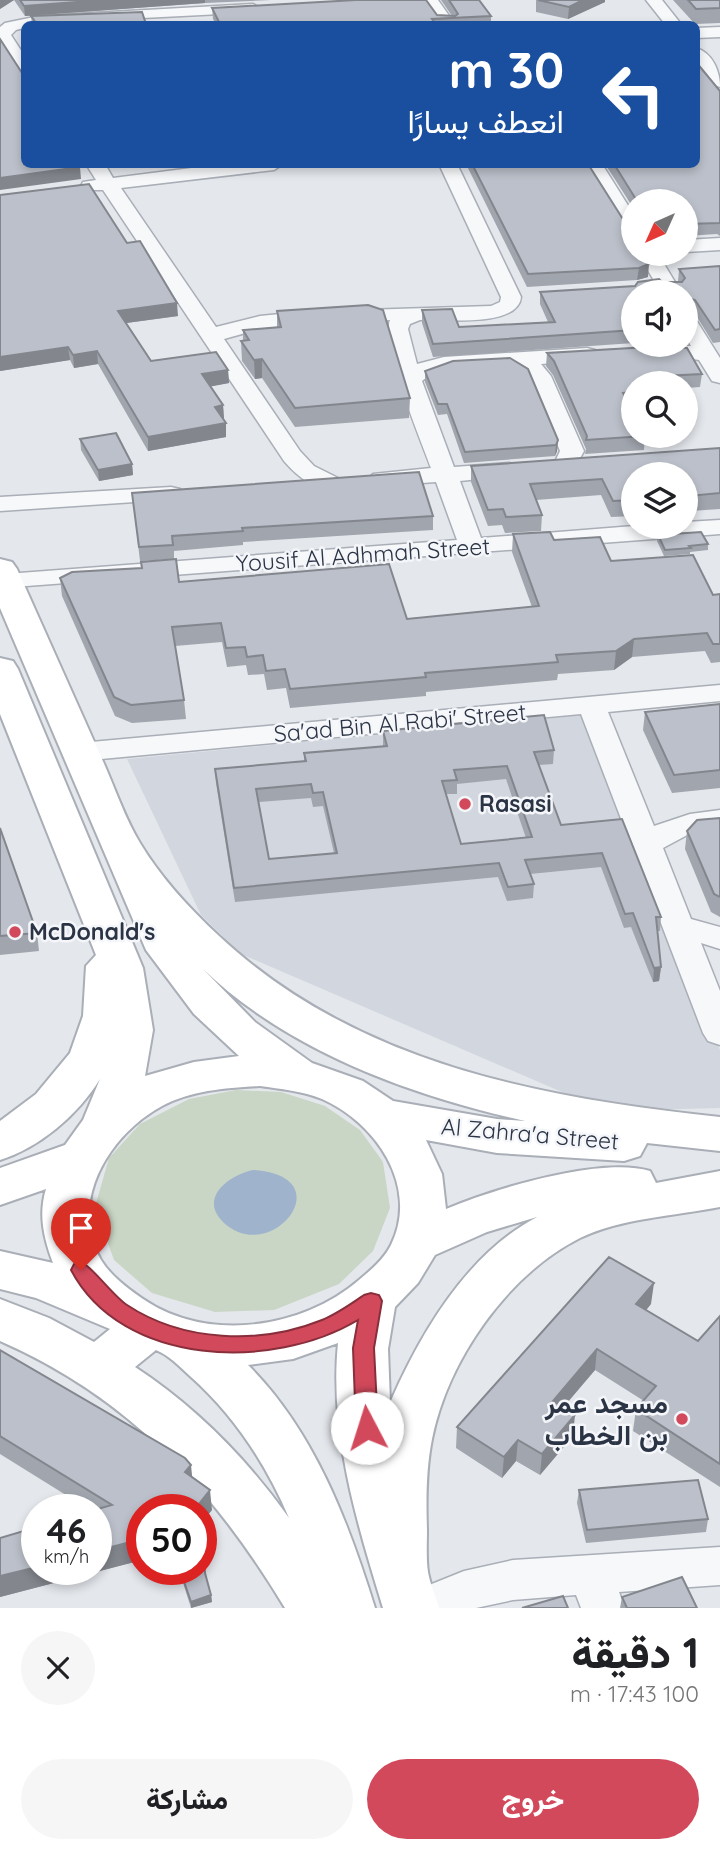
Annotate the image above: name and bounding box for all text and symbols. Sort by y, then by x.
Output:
text: 30 m [449,39,564,100]
icon: left [588,49,679,140]
text: انعطف يسارًا [408,101,564,141]
north arrow [621,189,698,266]
map controls [621,189,698,539]
button: sound [621,280,698,357]
button: search [621,371,698,448]
button: layers [621,462,698,539]
street label: Yousif Al Adhmah Street [235,531,491,578]
street label: Sa'ad Bin Al Rabi' Street [273,697,528,748]
place label: Rasasi [479,789,552,818]
marker: Rasasi [457,796,473,812]
place label: McDonald's [29,917,155,946]
marker: McDonald's [7,924,23,940]
street label: Al Zahra'a Street [440,1111,620,1156]
pin [51,1198,111,1270]
icon: arrive [62,1209,100,1247]
place label: مسجد عمر بن الخطاب [544,1385,668,1452]
position arrow [330,1391,404,1465]
marker: مسجد عمر بن الخطاب [674,1411,690,1427]
speed limit sign: 50 [126,1494,217,1585]
text: 46 [47,1508,86,1552]
text: km/h [44,1545,89,1568]
text: 1 دقيقة [571,1626,699,1679]
button: close [21,1631,95,1705]
text: 100 m · 17:43 [570,1679,699,1708]
button: مشاركة [21,1759,353,1839]
button: خروج [367,1759,699,1839]

